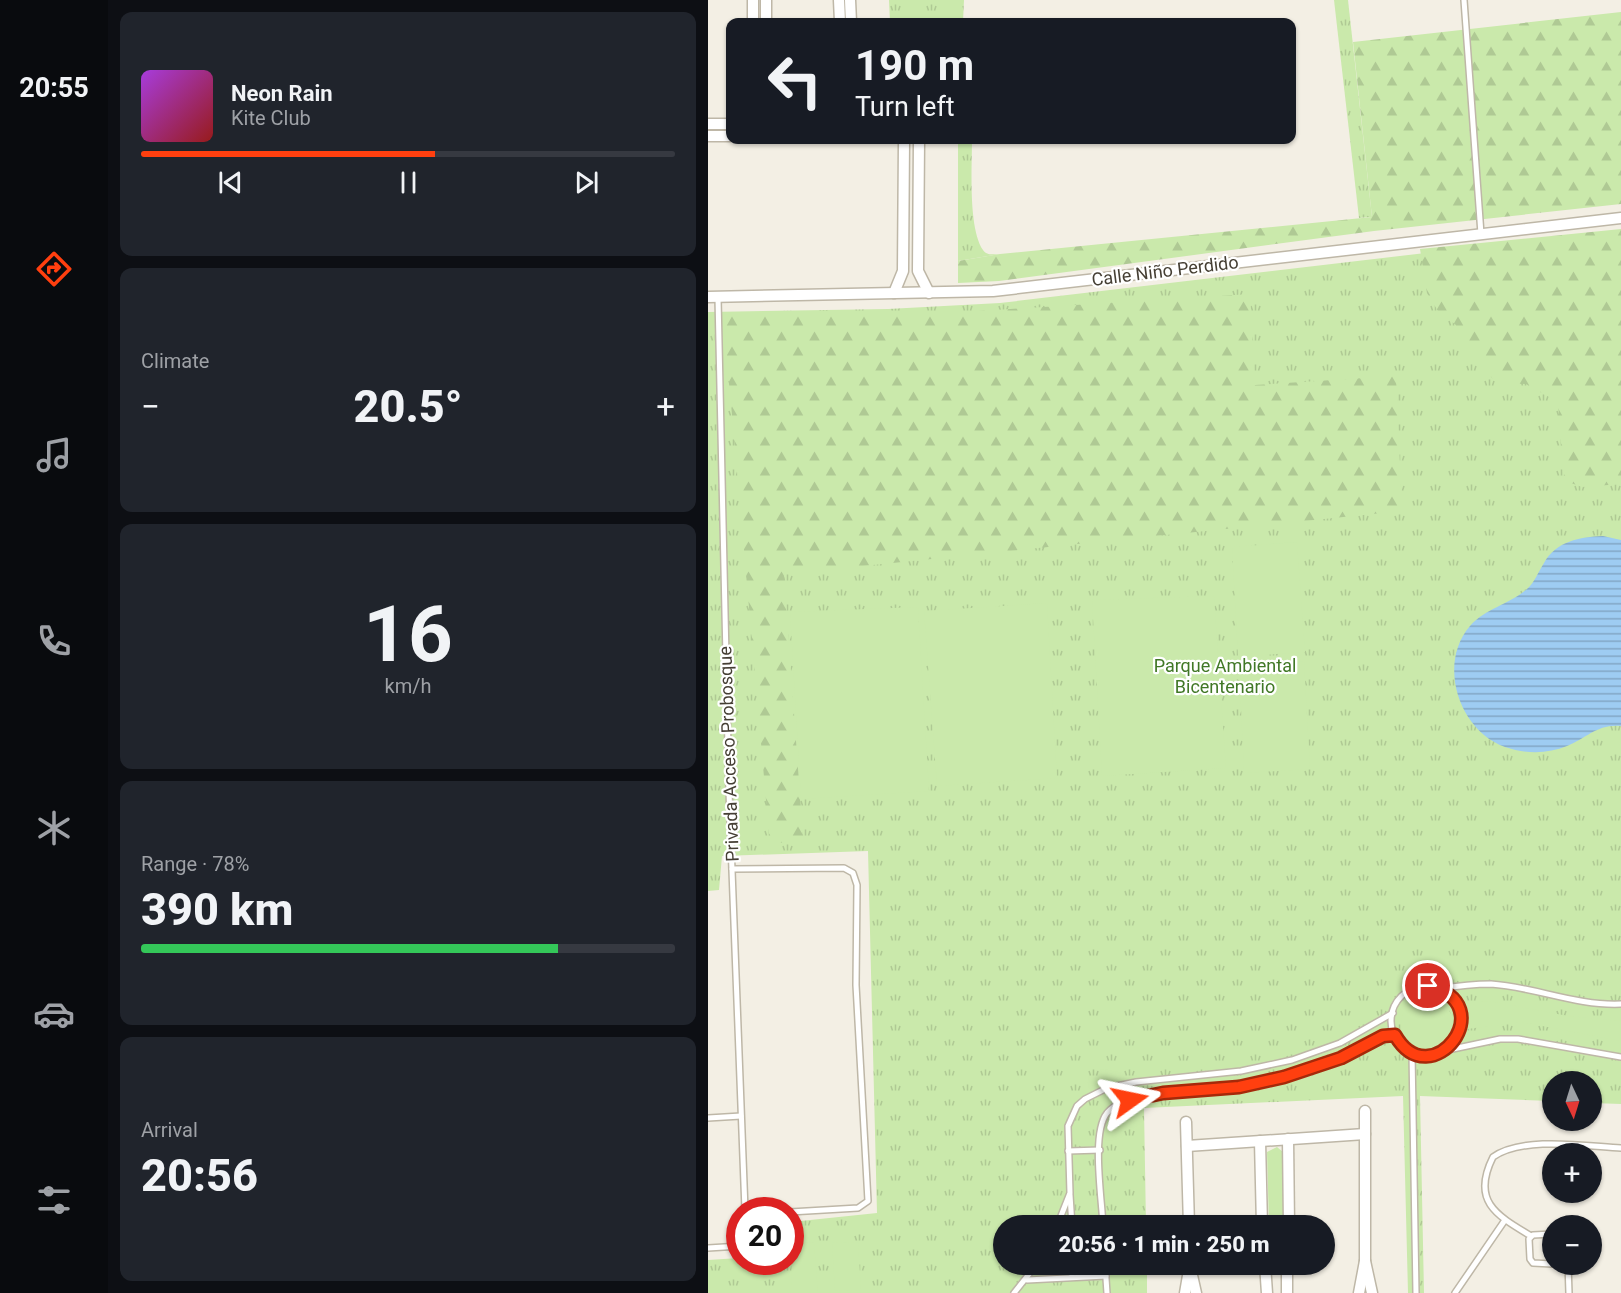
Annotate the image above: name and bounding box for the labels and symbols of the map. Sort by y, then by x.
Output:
street label: Calle Niño Perdido [1090,251,1240,290]
street label: Privada Acceso Probosque [714,646,743,862]
park label: Parque Ambiental Bicentenario [1154,655,1296,697]
pin [1402,960,1453,1011]
position arrow [1098,1068,1162,1132]
north arrow [1542,1071,1602,1131]
speed limit sign: 20 [726,1197,804,1275]

